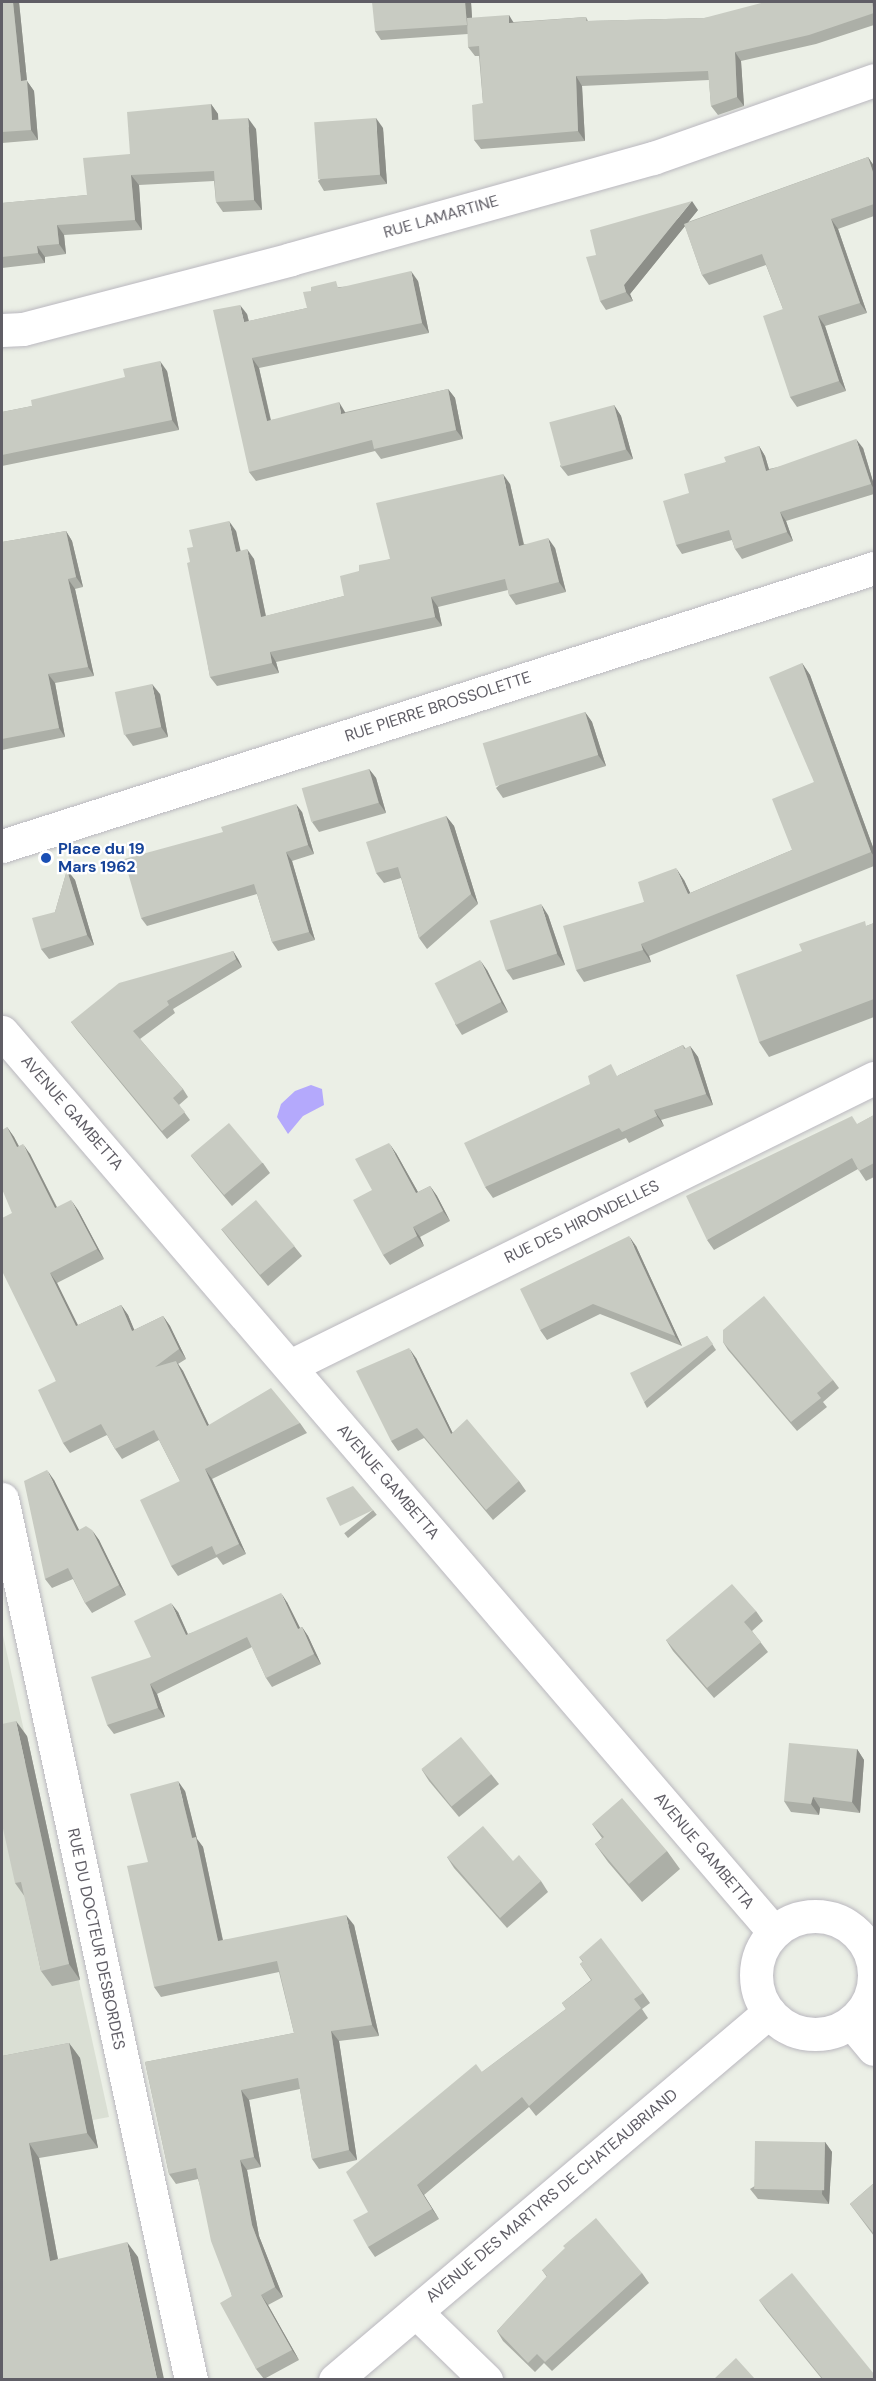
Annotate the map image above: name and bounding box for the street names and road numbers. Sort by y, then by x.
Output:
street label: RUE LAMARTINE [381,191,501,243]
street label: RUE PIERRE BROSSOLETTE [342,668,534,746]
street label: AVENUE GAMBETTA [17,1052,127,1174]
street label: RUE DES HIRONDELLES [502,1176,662,1268]
street label: AVENUE GAMBETTA [333,1421,443,1543]
street label: AVENUE GAMBETTA [650,1789,758,1913]
street label: RUE DU DOCTEUR DESBORDES [63,1826,129,2052]
street label: AVENUE DES MARTYRS DE CHATEAUBRIAND [422,2085,682,2307]

